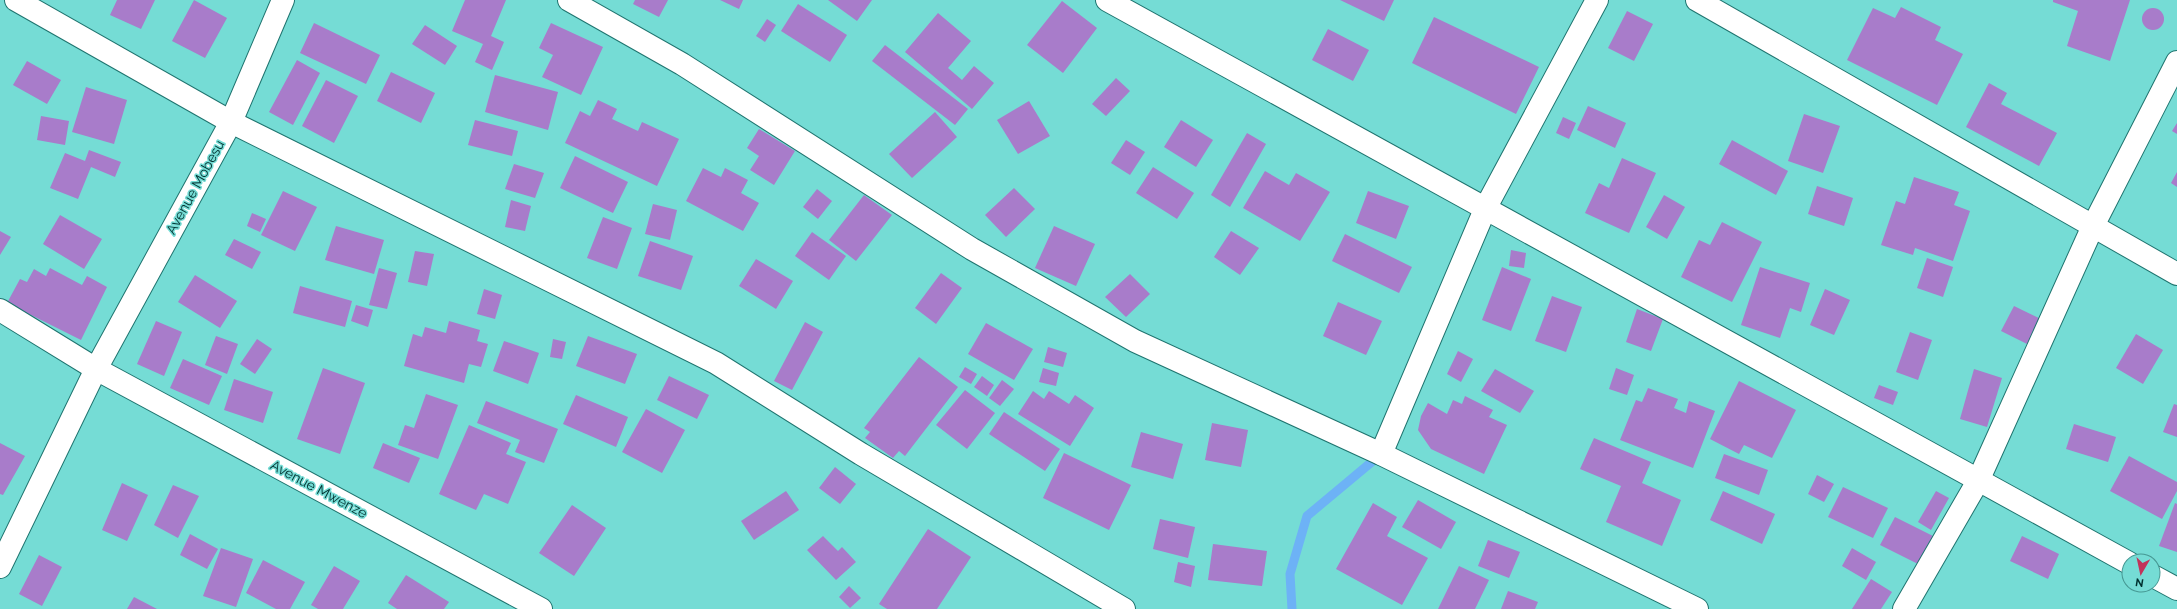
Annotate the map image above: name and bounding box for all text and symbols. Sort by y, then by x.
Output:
street label: Avenue Mobesu [163,137,227,237]
street label: Avenue Mwenze [268,457,370,521]
north arrow [2121,553,2161,593]
text: N [2134,575,2145,589]

